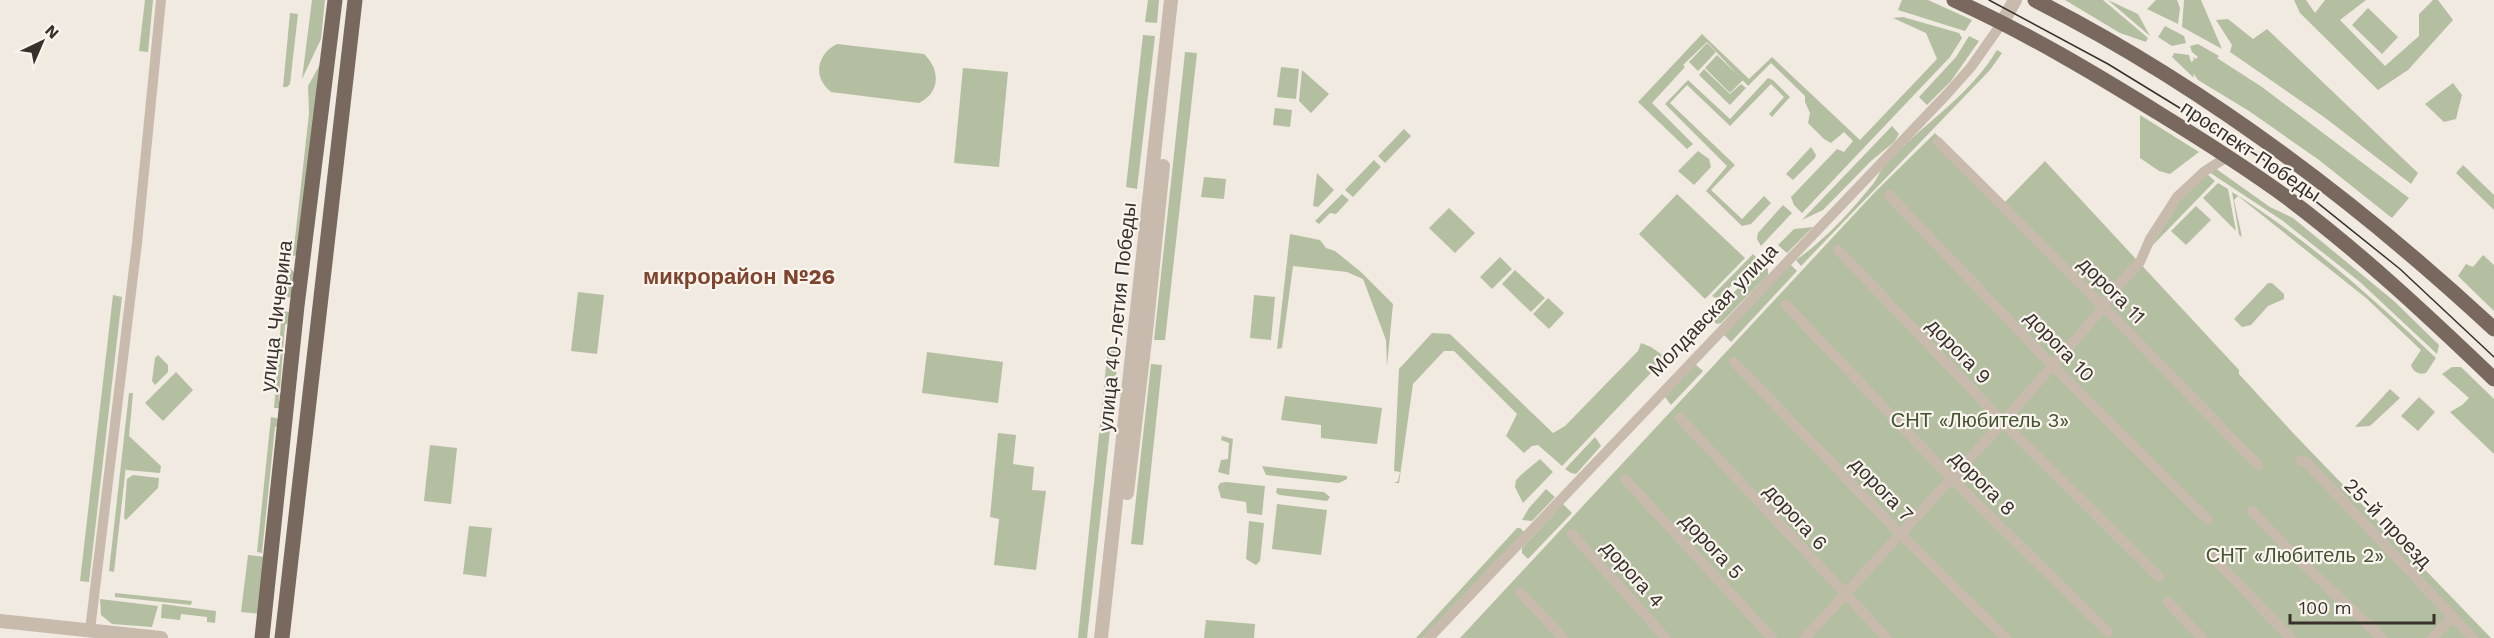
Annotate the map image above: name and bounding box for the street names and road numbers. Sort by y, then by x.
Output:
street label: проспект Победы [2177,95,2325,207]
street label: улица 40-летия Победы [1093,201,1141,433]
street label: улица Чичерина [255,238,297,393]
street label: Молдавская улица [1643,238,1783,381]
street label: дорога 11 [2073,251,2151,329]
street label: дорога 10 [2020,305,2100,387]
street label: дорога 9 [1922,313,1996,389]
street label: дорога 8 [1945,445,2021,521]
street label: дорога 7 [1845,452,1919,526]
street label: 25-й проезд [2339,473,2437,573]
street label: дорога 6 [1759,479,1833,555]
street label: дорога 5 [1675,508,1749,584]
street label: дорога 4 [1597,535,1669,613]

